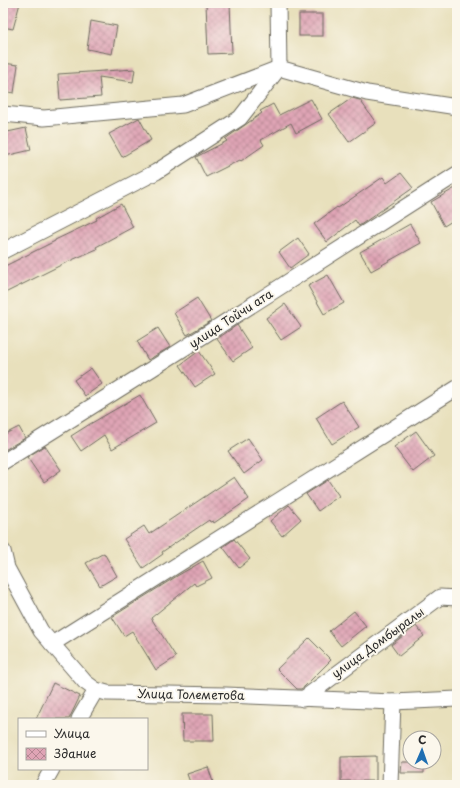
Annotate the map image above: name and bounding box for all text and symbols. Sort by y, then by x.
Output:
street label: улица Тойчи ата [185,284,276,352]
street label: улица Домбыралы [327,602,428,682]
street label: Улица Толеметова [137,684,245,704]
legend [18,718,148,770]
text: Улица [54,724,90,742]
north arrow [402,730,442,770]
text: С [418,731,427,748]
text: Здание [54,744,96,762]

